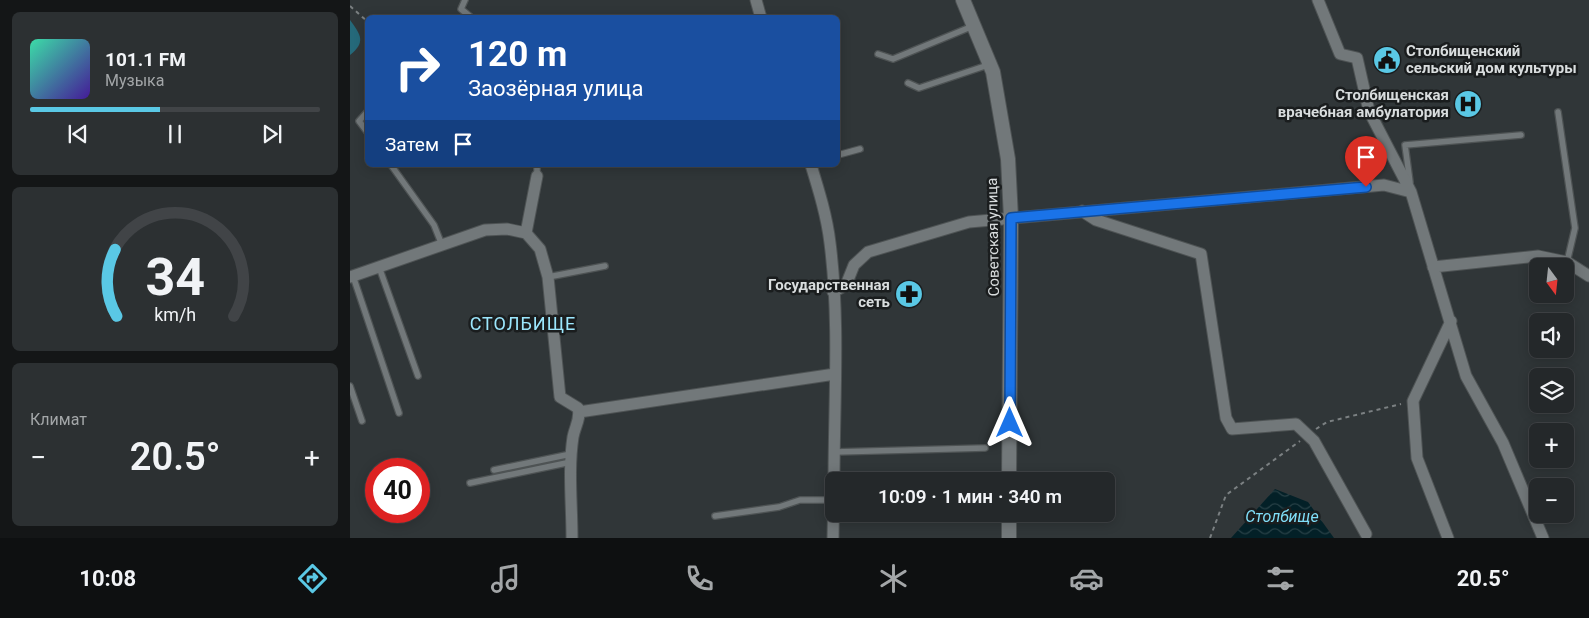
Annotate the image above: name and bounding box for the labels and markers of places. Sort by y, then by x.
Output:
place label: Столбищенский сельский дом культуры [1406,42,1577,77]
public building icon: Столбищенский сельский дом культуры [1372,45,1402,75]
place label: Столбищенская врачебная амбулатория [1278,86,1449,121]
hospital icon: Столбищенская врачебная амбулатория [1453,89,1483,119]
pin [1345,136,1387,187]
place label: Государственная сеть [768,276,890,311]
pharmacy icon: Государственная сеть [894,279,924,309]

